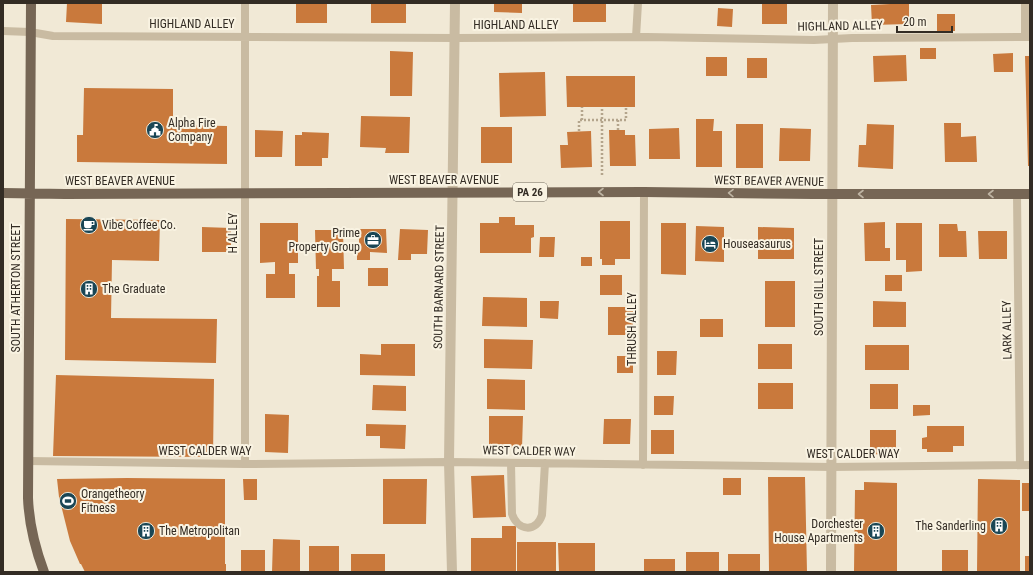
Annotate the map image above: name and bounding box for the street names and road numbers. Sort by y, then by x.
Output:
street label: HIGHLAND ALLEY [149,17,235,31]
street label: HIGHLAND ALLEY [473,18,559,32]
street label: HIGHLAND ALLEY [797,18,883,34]
street label: WEST BEAVER AVENUE [389,173,499,187]
street label: WEST BEAVER AVENUE [714,173,824,189]
street label: WEST BEAVER AVENUE [65,174,175,188]
road number: PA 26 [513,183,547,201]
street label: H ALLEY [226,212,240,253]
street label: SOUTH ATHERTON STREET [9,224,23,352]
street label: SOUTH BARNARD STREET [431,225,447,349]
street label: SOUTH GILL STREET [812,238,826,336]
street label: THRUSH ALLEY [625,291,639,366]
street label: LARK ALLEY [999,300,1015,360]
street label: WEST CALDER WAY [482,443,576,459]
street label: WEST CALDER WAY [158,444,252,458]
street label: WEST CALDER WAY [806,447,900,461]

